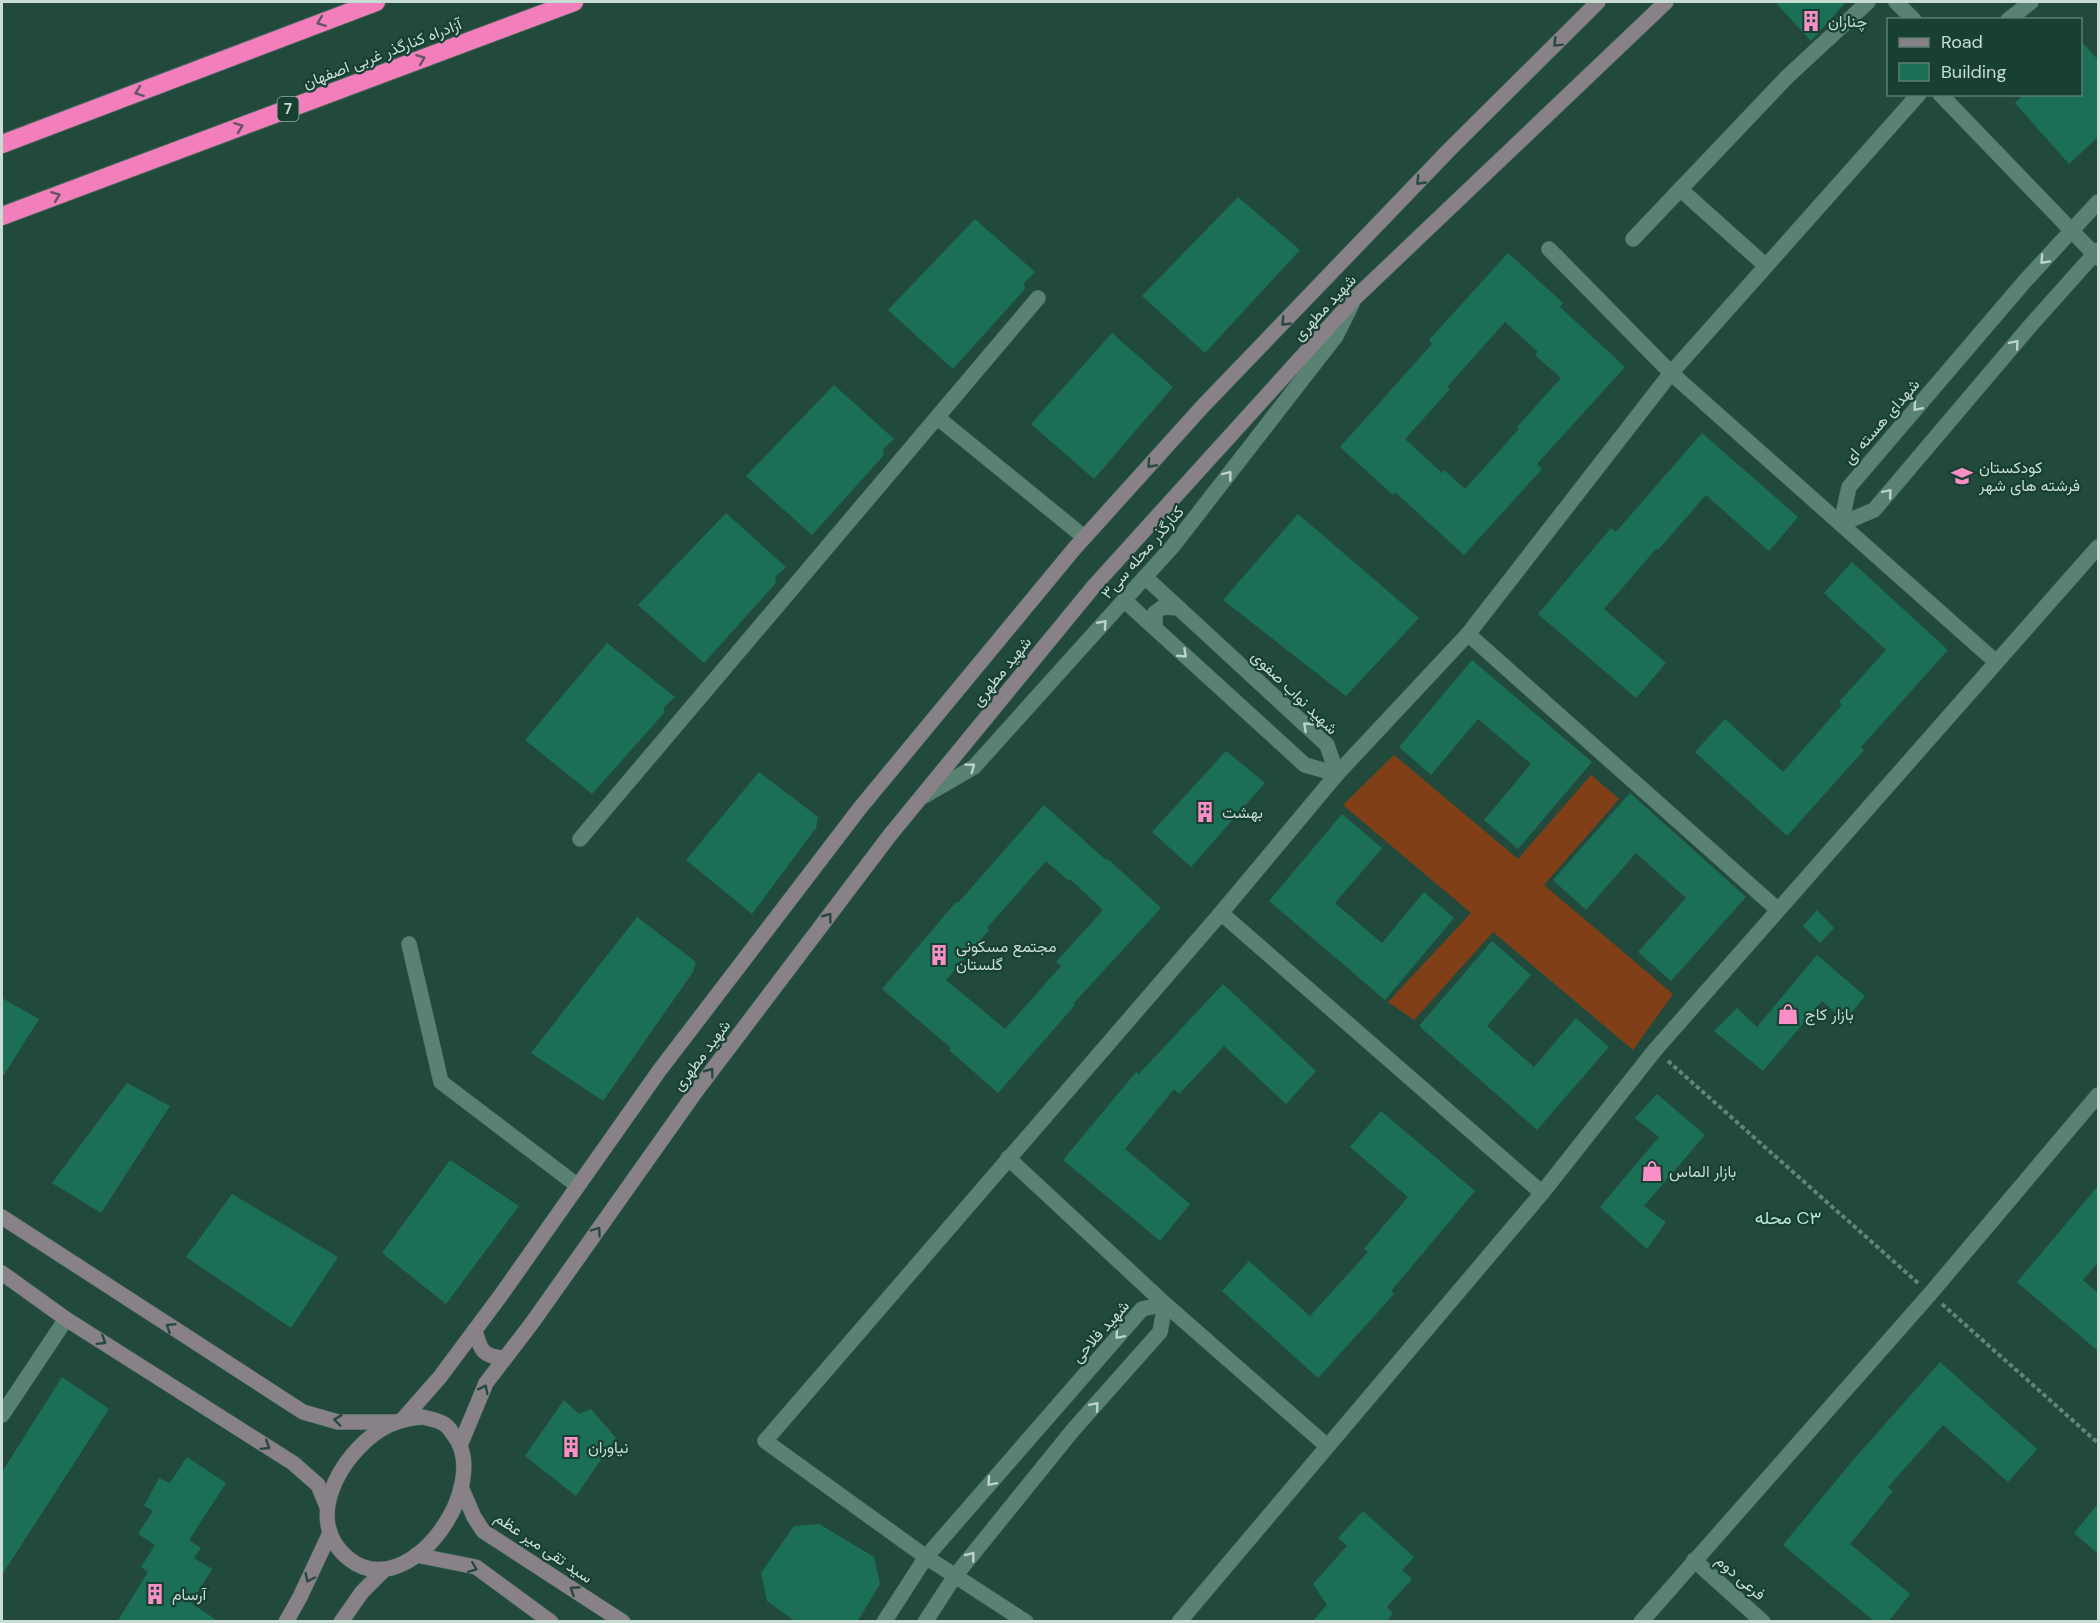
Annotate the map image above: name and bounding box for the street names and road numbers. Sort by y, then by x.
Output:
street label: آزادراه کنارگذر غربی اصفهان [300,13,466,93]
road number: 7 [278,97,298,121]
street label: شهید مطهری [1288,269,1361,345]
street label: شهدای هسته ای [1838,374,1924,468]
street label: کنارگذر محله سی۳ [1096,501,1189,603]
street label: شهید مطهری [967,632,1036,711]
street label: شهید نواب صفوی [1247,646,1342,739]
street label: شهید مطهری [668,1015,735,1095]
street label: شهید فلاحی [1067,1296,1134,1367]
street label: سید تقی میر عظم [491,1507,597,1588]
street label: فرعی دوم [1711,1550,1770,1605]

